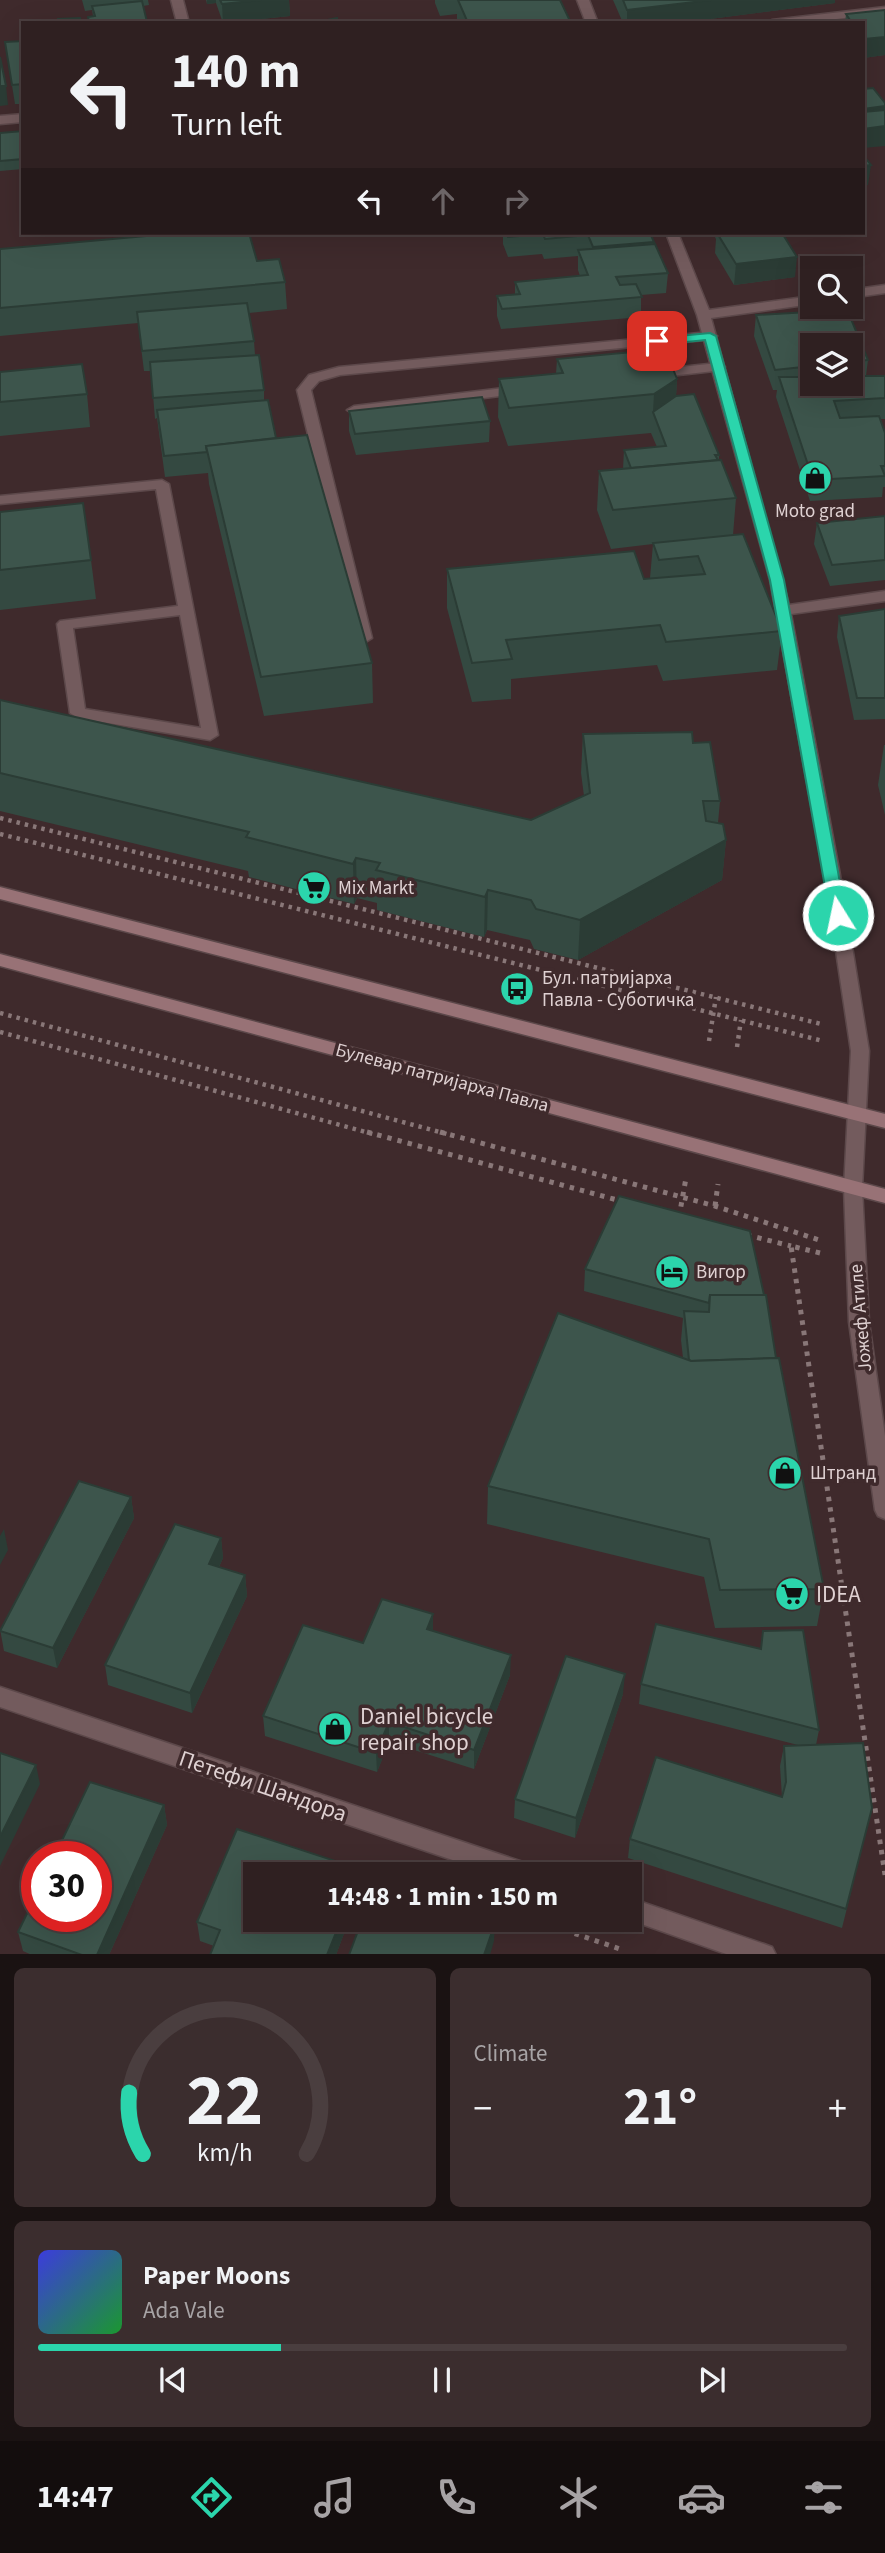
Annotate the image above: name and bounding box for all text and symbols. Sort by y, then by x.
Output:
text: 140 m [171,37,300,107]
icon: left [56,49,147,140]
text: Turn left [171,102,282,148]
icon: left [351,182,389,220]
icon: ahead [424,182,462,220]
icon: right [497,182,535,220]
map controls [800,256,863,396]
button: search [800,256,863,319]
pin [627,311,687,371]
icon: arrive [638,322,676,360]
button: layers [800,333,863,396]
shop icon: Moto grad [796,459,834,497]
place label: Moto grad [775,498,855,525]
supermarket icon: Mix Markt [295,869,333,907]
place label: Mix Markt [338,875,415,902]
position arrow [801,878,875,952]
place label: Бул. патријарха Павла - Суботичка [542,965,694,1014]
bus stop icon: Бул. патријарха Павла - Суботичка [498,970,536,1008]
street label: Булевар патријарха Павла [332,1037,552,1119]
hotel icon: Вигор [653,1253,691,1291]
place label: Вигор [696,1259,746,1286]
street label: Јожеф Атиле [843,1263,879,1373]
shop icon: Штранд [766,1454,804,1492]
place label: Штранд [810,1460,876,1487]
supermarket icon: IDEA [773,1575,811,1613]
place label: IDEA [816,1578,861,1611]
place label: Daniel bicycle repair shop [360,1700,493,1759]
shop icon: Daniel bicycle repair shop [316,1710,354,1748]
street label: Петефи Шандора [175,1742,351,1830]
speed limit sign: 30 [21,1841,112,1932]
text: 14:48 · 1 min · 150 m [327,1878,558,1915]
text: Climate [474,2037,547,2070]
text: 22 [186,2049,263,2153]
text: 21° [623,2071,697,2145]
text: − [474,2082,492,2136]
text: + [828,2082,847,2136]
text: km/h [197,2134,253,2170]
text: Paper Moons [143,2257,290,2294]
text: Ada Vale [143,2294,225,2327]
icon: previous [154,2361,192,2399]
icon: pause [423,2361,461,2399]
icon: next [693,2361,731,2399]
icon: directions [187,2473,236,2522]
icon: music [310,2473,359,2522]
icon: phone [432,2473,481,2522]
icon: climate [554,2473,603,2522]
icon: car [677,2473,726,2522]
icon: filters [799,2473,848,2522]
text: 14:47 [37,2474,114,2520]

